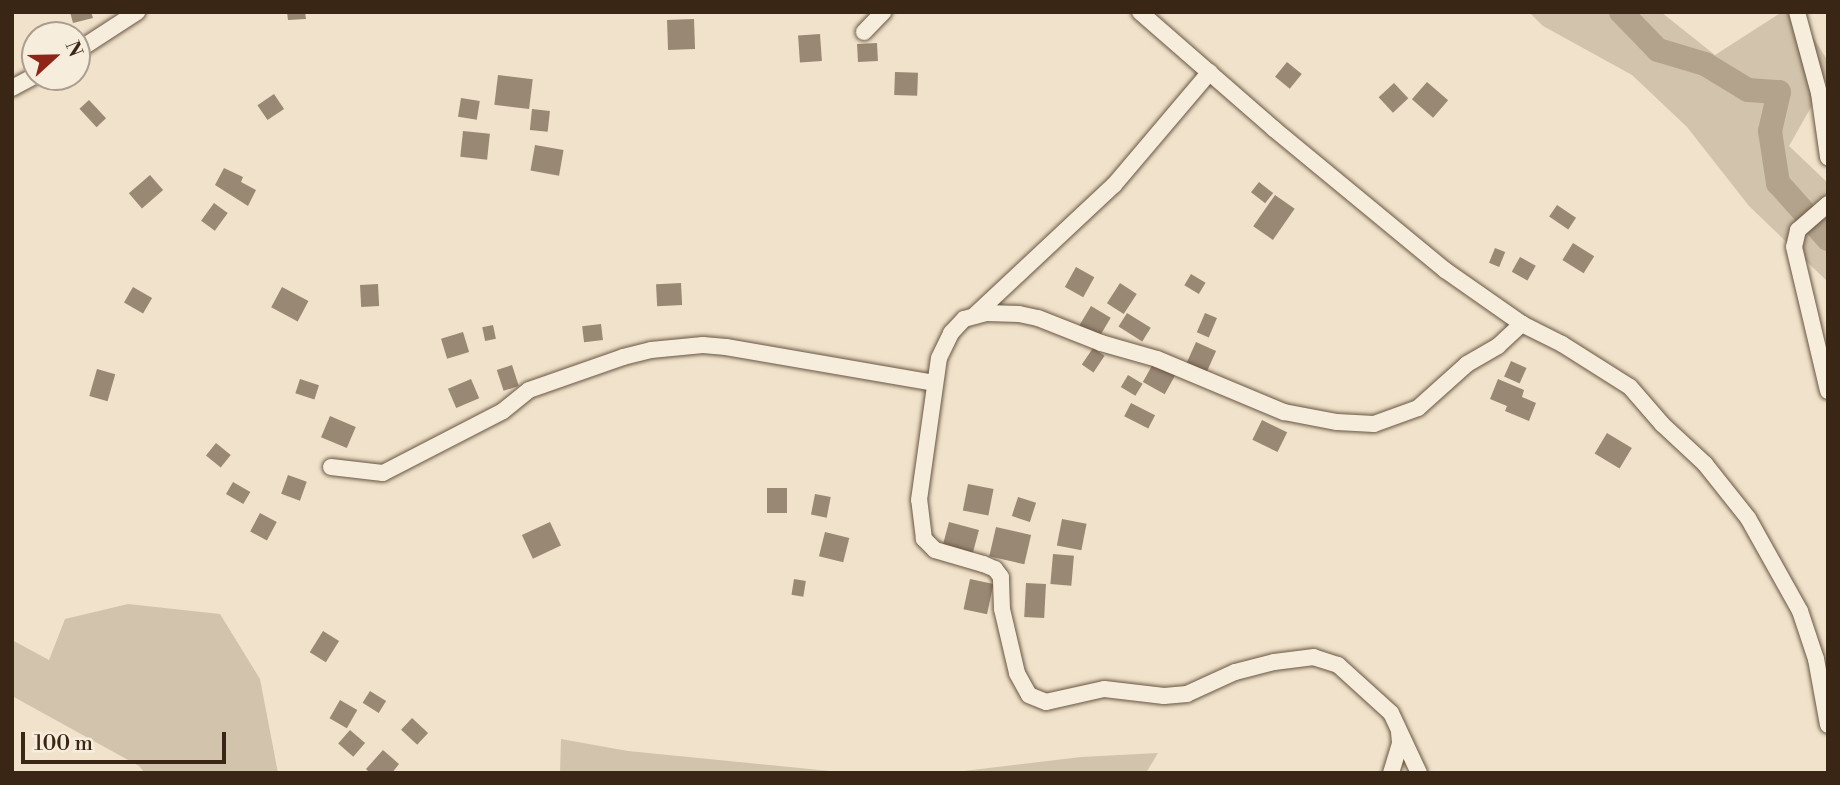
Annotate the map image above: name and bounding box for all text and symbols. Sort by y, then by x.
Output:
north arrow [21,21,91,91]
text: N [60,37,88,60]
scale bar [24,718,229,762]
text: 100 m [34,731,93,757]

